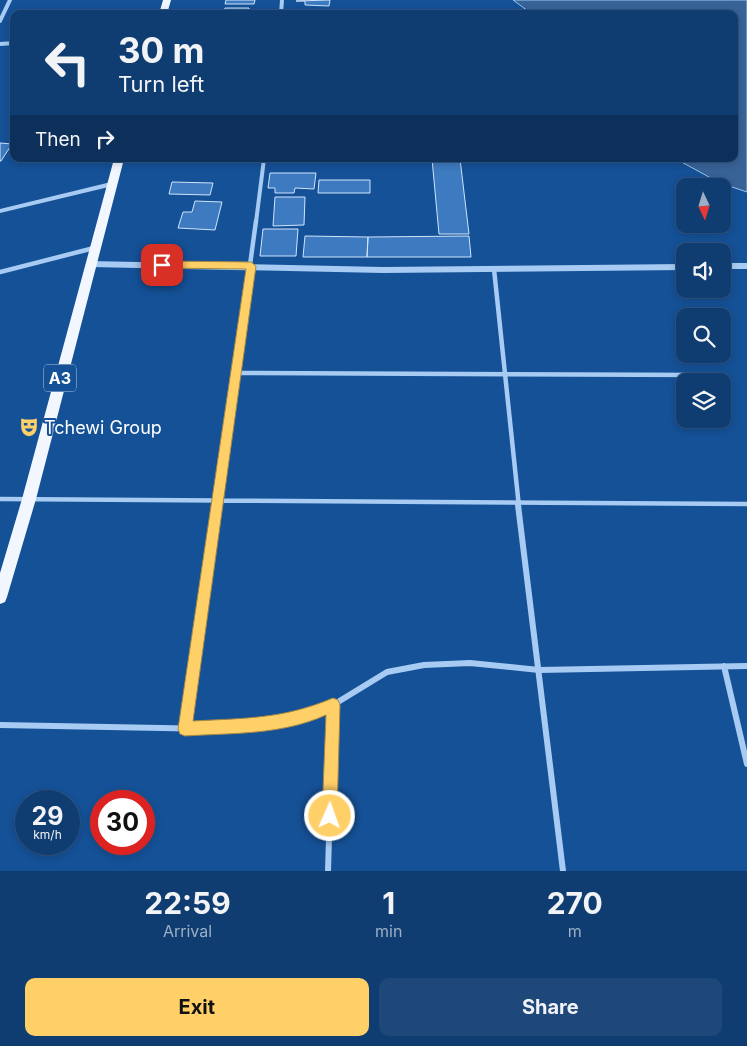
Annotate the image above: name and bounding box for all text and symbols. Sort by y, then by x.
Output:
text: 30 m [118,29,204,71]
icon: left [35,30,100,95]
text: Turn left [118,71,204,97]
icon: right [91,125,119,153]
text: Then [35,128,81,151]
north arrow [676,178,731,232]
map controls [676,178,731,428]
button: sound [676,243,731,298]
pin [141,244,183,286]
icon: arrive [148,251,176,279]
button: search [676,308,731,363]
road number: A3 [44,364,76,392]
button: layers [676,373,731,428]
theatre icon: Tchewi Group [18,416,40,438]
place label: Tchewi Group [44,417,162,438]
position arrow [303,789,355,841]
speed limit sign: 30 [90,790,155,855]
text: 29 [32,801,63,831]
text: km/h [33,827,62,842]
text: 22:59 [144,885,231,921]
text: 1 [382,885,395,921]
text: 270 [547,885,603,921]
text: Arrival [163,921,212,941]
text: min [375,921,402,941]
text: m [568,921,582,941]
button: Exit [25,978,369,1036]
button: Share [379,978,722,1036]

